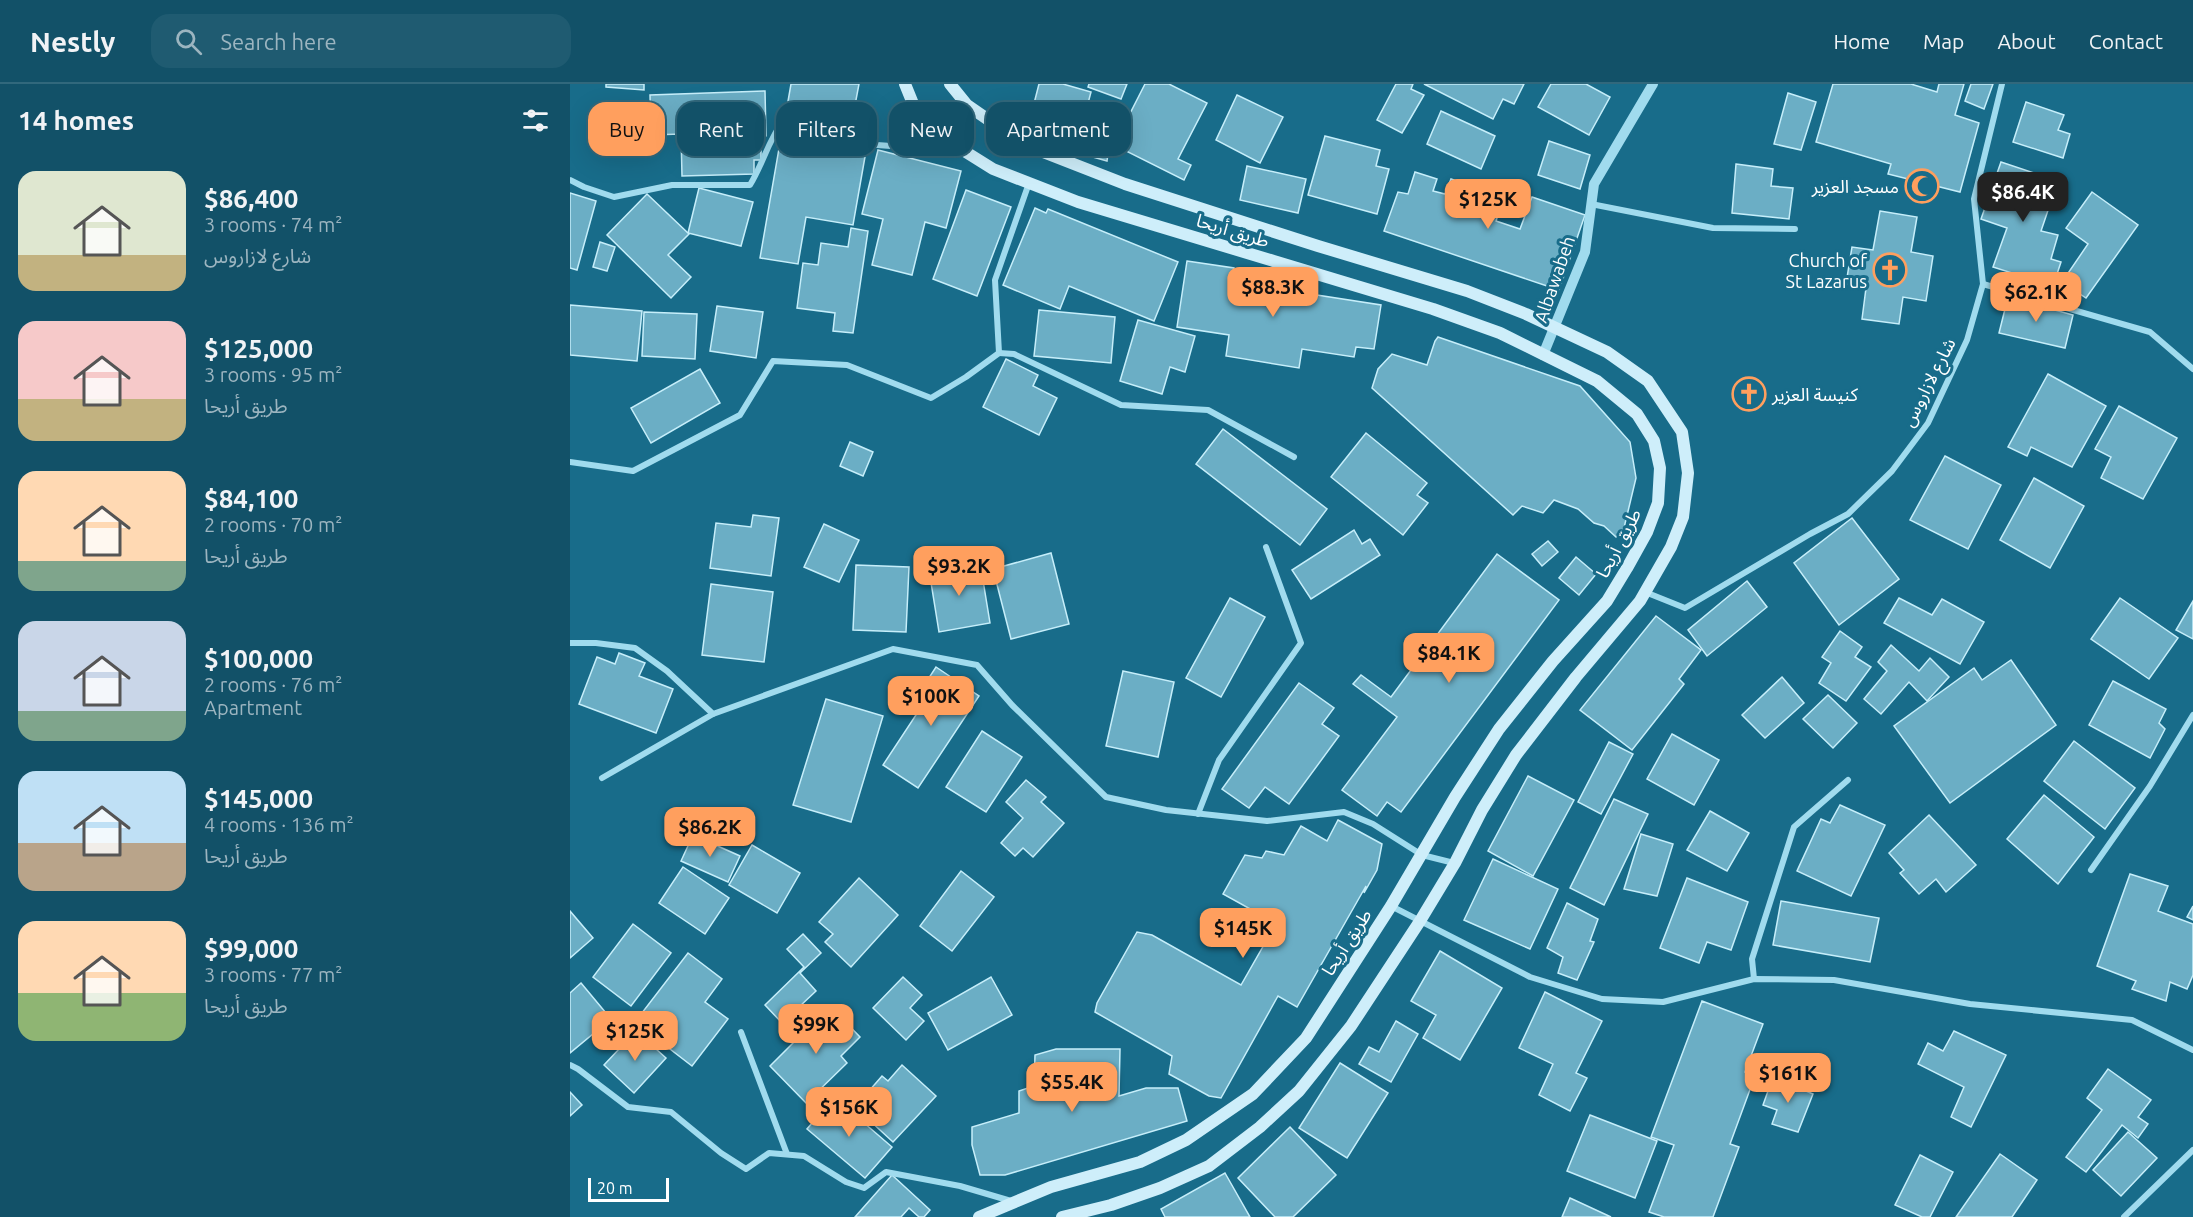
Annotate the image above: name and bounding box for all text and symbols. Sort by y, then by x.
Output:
search box [151,14,571,68]
icon: search [172,25,205,58]
text: Nestly [30,26,115,57]
text: Search here [220,29,337,54]
text: Home [1833,29,1890,53]
text: Map [1923,29,1964,53]
text: About [1997,29,2056,53]
text: Contact [2089,29,2163,53]
chip: Buy [588,102,665,156]
chip: Rent [677,102,764,156]
chip: Filters [776,102,877,156]
chip: New [889,102,974,156]
chip: Apartment [986,102,1131,156]
icon: filters [519,104,552,137]
text: 14 homes [18,106,134,135]
mosque icon: مسجد العزير [1904,168,1940,204]
pin: $86.4K [1974,172,2072,223]
place label: مسجد العزير [1811,176,1899,198]
pin: $125K [1446,179,1530,230]
text: $86.4K [1991,180,2055,203]
text: $86,400 [204,184,298,213]
text: $125K [1459,187,1517,210]
icon: home [66,195,138,267]
street label: طريق أريحا [1194,209,1272,252]
text: 3 rooms · 74 m² [204,213,342,236]
street label: Albawabeh [1530,233,1578,325]
text: شارع لازاروس [204,244,311,267]
place label: Church of St Lazarus [1786,250,1867,291]
church icon: Church of St Lazarus [1872,252,1908,288]
pin: $88.3K [1224,267,1322,318]
pin: $62.1K [1987,272,2085,323]
text: $88.3K [1241,275,1305,298]
text: $62.1K [2004,280,2068,303]
text: $125,000 [204,334,313,363]
street label: شارع لازاروس [1897,334,1963,432]
icon: home [66,345,138,417]
text: 3 rooms · 95 m² [204,363,342,386]
church icon: كنيسة العزير [1731,376,1767,412]
place label: كنيسة العزير [1771,384,1858,406]
text: طريق أريحا [204,394,288,417]
text: $84,100 [204,484,298,513]
icon: home [66,495,138,567]
street label: طريق أريحا [1591,505,1646,582]
text: 2 rooms · 70 m² [204,513,342,536]
text: طريق أريحا [204,544,288,567]
pin: $93.2K [910,546,1008,597]
text: $93.2K [927,554,991,577]
pin: $84.1K [1400,633,1498,684]
text: $84.1K [1417,641,1481,664]
text: $100,000 [204,644,313,673]
icon: home [66,645,138,717]
text: 2 rooms · 76 m² [204,673,342,696]
pin: $100K [889,676,973,727]
text: $100K [902,684,960,707]
text: Apartment [204,696,302,719]
text: $145,000 [204,784,313,813]
icon: home [66,795,138,867]
pin: $86.2K [661,807,759,858]
text: 4 rooms · 136 m² [204,813,354,836]
text: $86.2K [678,815,742,838]
text: طريق أريحا [204,844,288,867]
street label: طريق أريحا [1317,905,1377,980]
pin: $145K [1201,908,1285,959]
text: $145K [1214,916,1272,939]
text: $99,000 [204,934,298,963]
icon: home [66,945,138,1017]
text: 3 rooms · 77 m² [204,963,342,986]
text: طريق أريحا [204,994,288,1017]
pin: $99K [780,1004,852,1055]
pin: $125K [593,1011,677,1062]
text: $99K [792,1012,840,1035]
text: $125K [606,1019,664,1042]
pin: $161K [1746,1053,1830,1104]
text: $161K [1759,1061,1817,1084]
pin: $55.4K [1023,1062,1121,1113]
text: $55.4K [1040,1070,1104,1093]
pin: $156K [807,1087,891,1138]
text: $156K [820,1095,878,1118]
scale bar [588,1175,669,1202]
text: 20 m [597,1179,633,1197]

